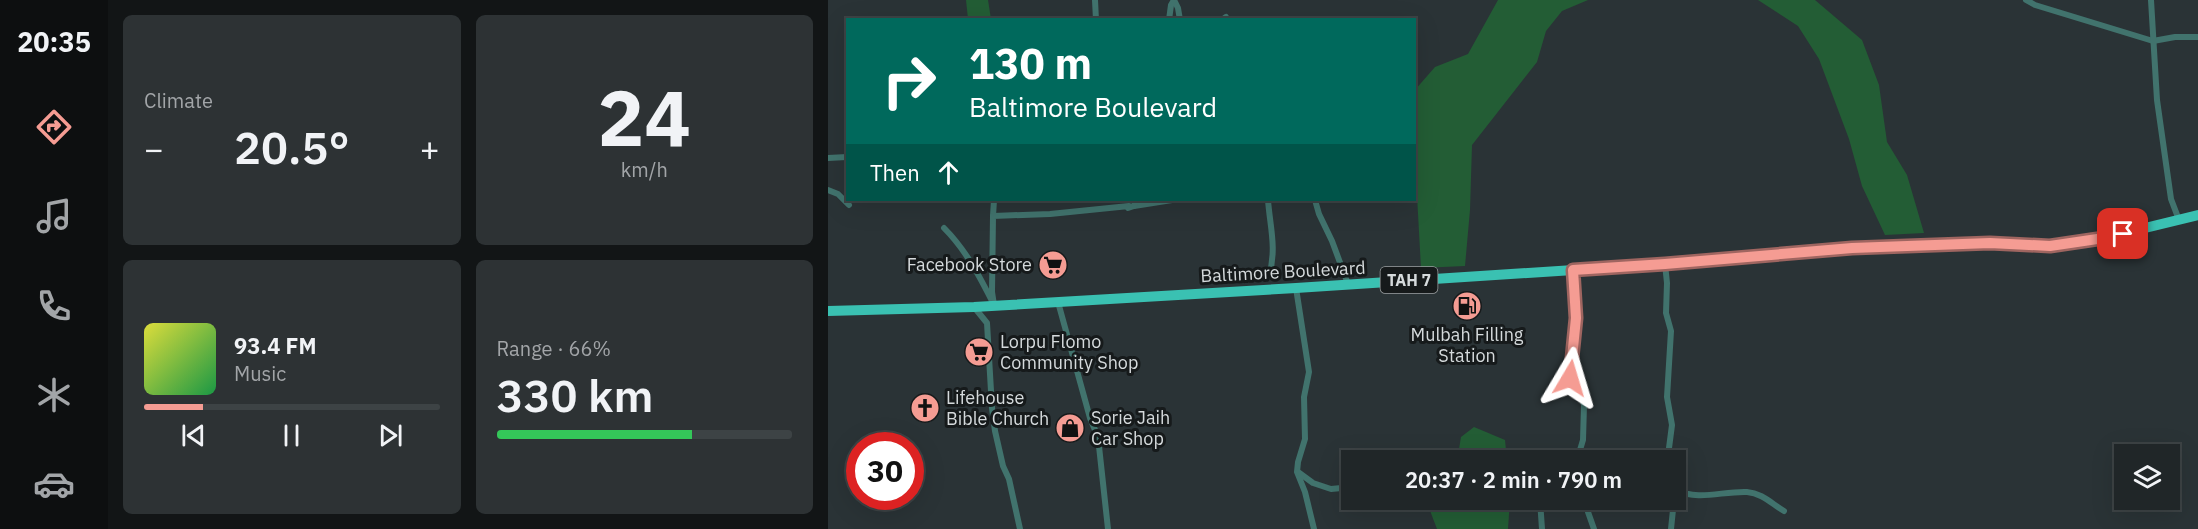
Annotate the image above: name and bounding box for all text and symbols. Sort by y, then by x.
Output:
text: 20:35 [17,24,91,59]
text: 130 m [969,36,1092,91]
icon: right [870,42,948,120]
text: 24 [597,66,691,167]
text: Climate [144,87,213,114]
text: Baltimore Boulevard [969,89,1217,124]
icon: directions [33,106,75,148]
text: 20.5° [234,118,350,176]
text: − [144,127,164,170]
text: + [420,127,440,170]
text: km/h [621,156,668,183]
icon: ahead [932,156,965,189]
text: Then [870,158,920,187]
icon: music [33,195,75,237]
pin [2097,208,2148,259]
icon: arrive [2106,217,2139,250]
supermarket icon: Facebook Store [1037,249,1069,281]
place label: Facebook Store [907,253,1032,276]
street label: Baltimore Boulevard [1200,256,1366,287]
road number: TAH 7 [1380,267,1438,293]
icon: phone [33,285,75,327]
fuel station icon: Mulbah Filling Station [1451,290,1483,322]
place label: Mulbah Filling Station [1411,323,1524,367]
place label: Lorpu Flomo Community Shop [1000,330,1138,374]
text: 93.4 FM [234,331,317,360]
text: Range · 66% [497,335,611,362]
supermarket icon: Lorpu Flomo Community Shop [963,336,995,368]
position arrow [1538,346,1602,410]
text: Music [234,360,286,387]
text: 330 km [497,366,653,424]
icon: climate [33,374,75,416]
place label: Lifehouse Bible Church [946,386,1049,430]
church icon: Lifehouse Bible Church [909,392,941,424]
place label: Sorie Jaih Car Shop [1091,406,1170,450]
shop icon: Sorie Jaih Car Shop [1054,412,1086,444]
icon: previous [177,419,210,452]
icon: pause [275,419,308,452]
icon: next [374,419,407,452]
speed limit sign: 30 [846,432,924,510]
map controls [2114,444,2180,510]
button: layers [2114,444,2180,510]
icon: car [33,463,75,505]
text: 20:37 · 2 min · 790 m [1405,465,1622,494]

